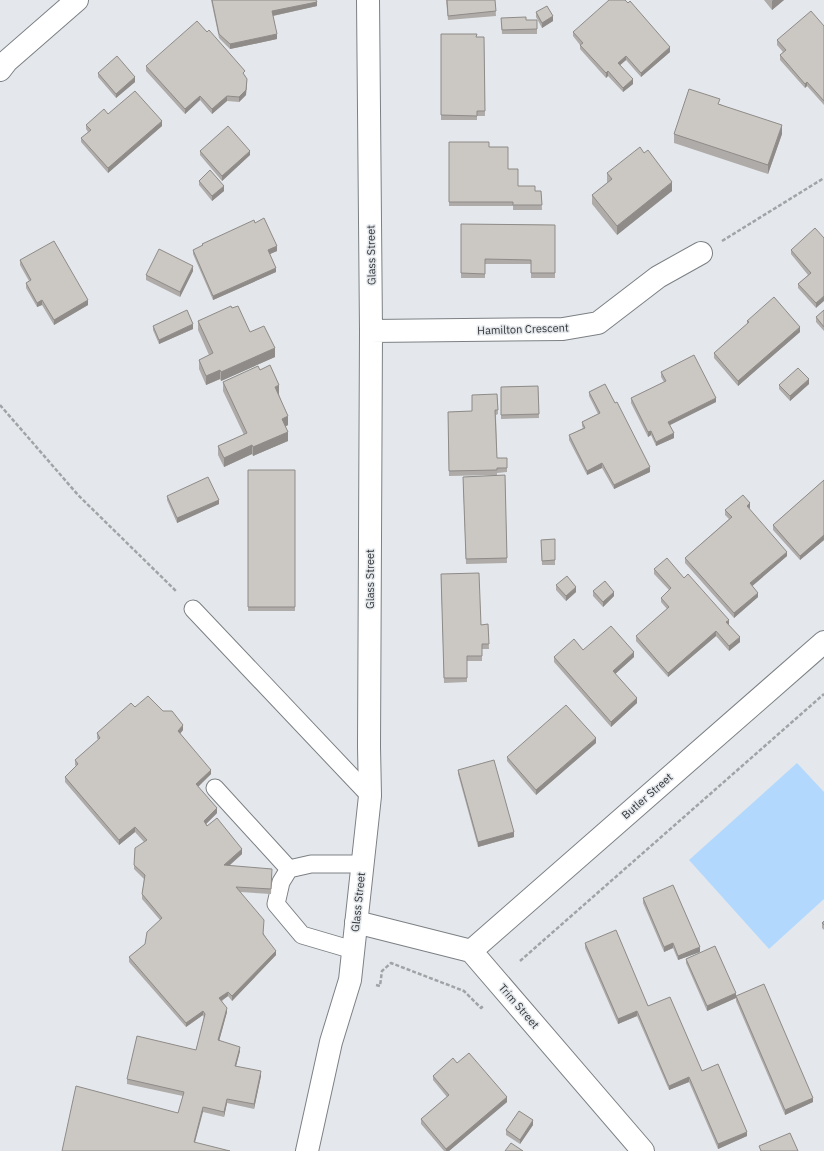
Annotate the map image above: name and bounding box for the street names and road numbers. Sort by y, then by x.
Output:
street label: Glass Street [363,225,379,285]
street label: Hamilton Crescent [477,320,569,338]
street label: Glass Street [363,549,377,609]
street label: Butler Street [619,770,676,822]
street label: Glass Street [348,871,368,933]
street label: Trim Street [496,981,542,1031]

